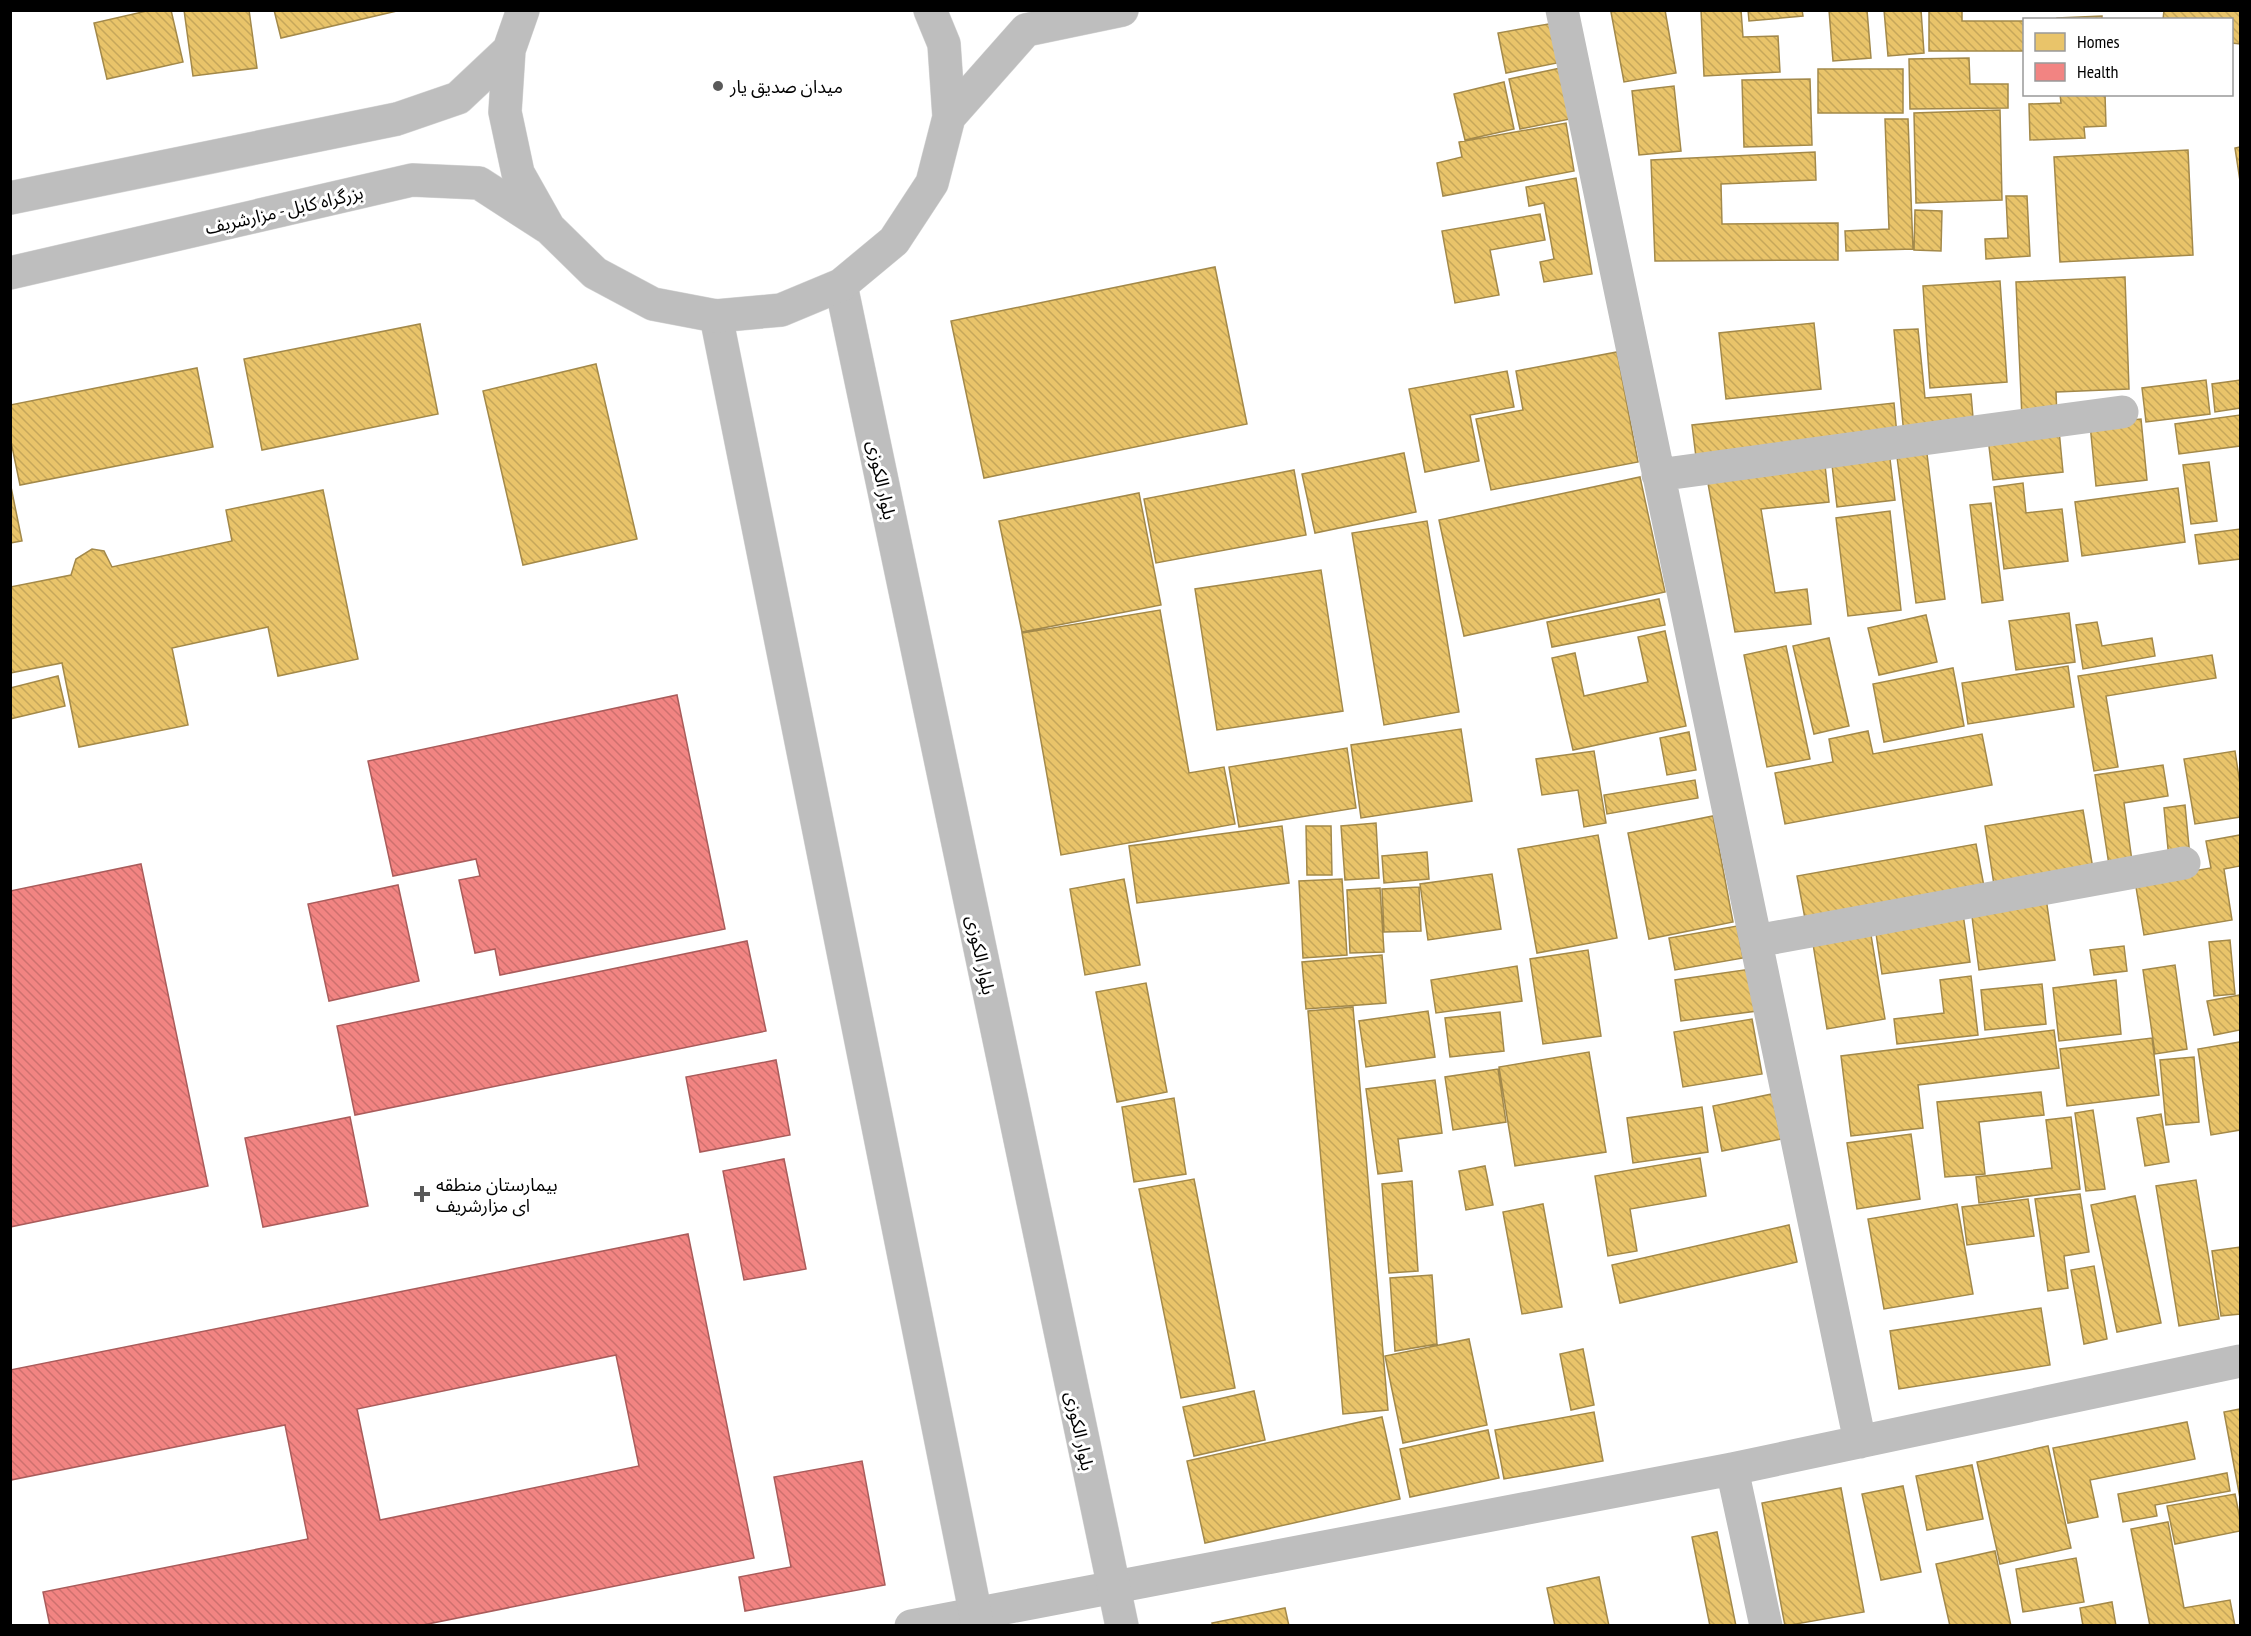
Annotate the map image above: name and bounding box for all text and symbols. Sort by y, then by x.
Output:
legend [2023,18,2233,96]
text: Homes [2077,30,2120,53]
text: Health [2077,60,2118,83]
place label: میدان صدیق یار [729,75,843,98]
marker: میدان صدیق یار [711,79,725,93]
street label: بزرگراه کابل - مزارشریف [203,181,365,239]
street label: بلوار الکوزی [862,438,902,522]
street label: بلوار الکوزی [961,913,1001,997]
place label: بیمارستان منطقه ای مزارشریف [436,1173,558,1217]
marker: بیمارستان منطقه ای مزارشریف [413,1185,431,1203]
street label: بلوار الکوزی [1060,1389,1100,1473]

